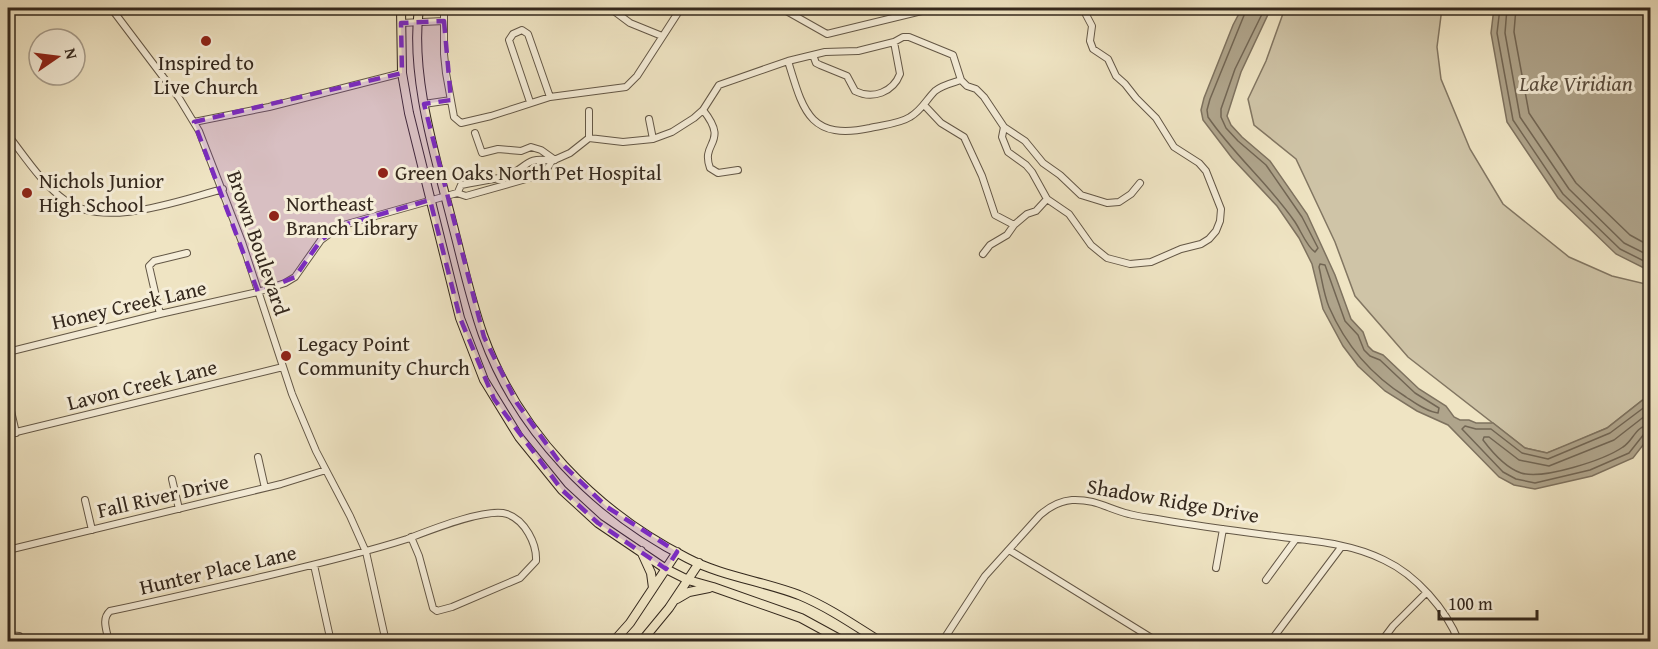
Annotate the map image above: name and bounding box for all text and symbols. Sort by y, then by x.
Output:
north arrow [27,27,87,87]
marker: Inspired to Live Church [199,34,213,48]
text: N [59,45,85,62]
place label: Inspired to Live Church [154,47,258,102]
water label: Lake Viridian [1518,67,1633,99]
place label: Green Oaks North Pet Hospital [395,157,662,188]
place label: Nichols Junior High School [39,165,164,220]
street label: Brown Boulevard [219,166,298,320]
marker: Green Oaks North Pet Hospital [376,166,390,180]
marker: Nichols Junior High School [20,186,34,200]
place label: Northeast Branch Library [286,188,419,243]
marker: Northeast Branch Library [267,209,281,223]
street label: Honey Creek Lane [48,272,209,337]
place label: Legacy Point Community Church [298,328,470,383]
marker: Legacy Point Community Church [279,349,293,363]
street label: Lavon Creek Lane [64,351,220,418]
street label: Fall River Drive [94,465,232,526]
street label: Shadow Ridge Drive [1085,470,1262,531]
street label: Hunter Place Lane [136,536,300,603]
scale bar [1439,583,1536,621]
text: 100 m [1448,590,1493,617]

